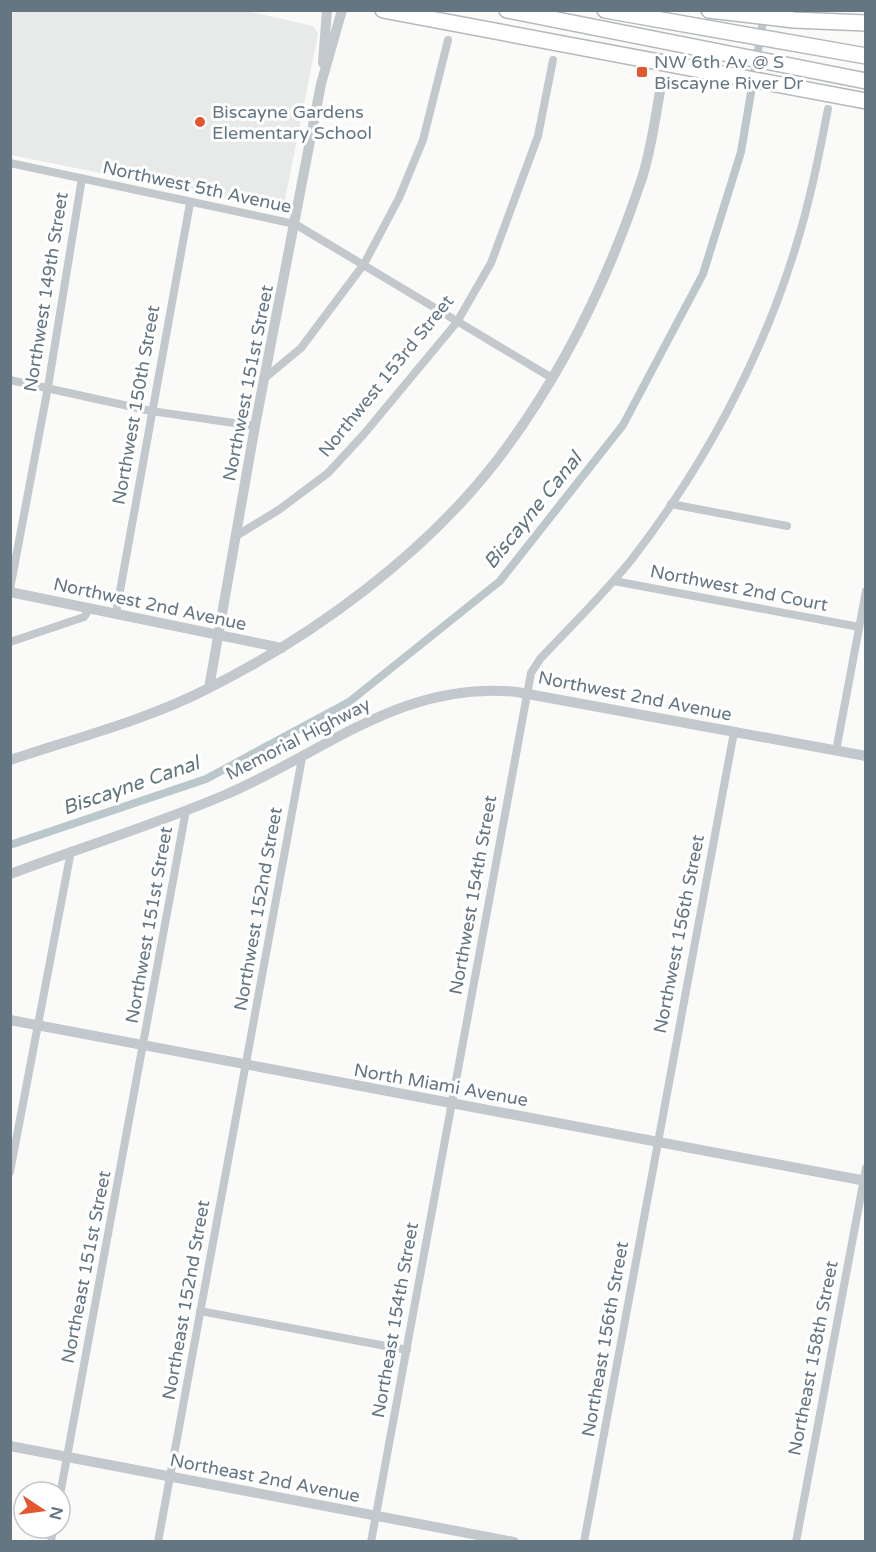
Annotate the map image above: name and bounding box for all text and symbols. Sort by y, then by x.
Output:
place label: NW 6th Av @ S Biscayne River Dr [654,51,803,94]
marker: NW 6th Av @ S Biscayne River Dr [635,65,649,79]
place label: Biscayne Gardens Elementary School [212,101,372,144]
marker: Biscayne Gardens Elementary School [193,115,207,129]
street label: Northwest 5th Avenue [101,156,293,218]
street label: Northwest 149th Street [19,190,73,393]
street label: Northwest 151st Street [218,283,278,483]
street label: Northwest 153rd Street [314,290,458,461]
street label: Northwest 150th Street [108,303,164,506]
water label: Biscayne Canal [479,446,589,574]
street label: Northwest 2nd Court [648,560,830,616]
street label: Northwest 2nd Avenue [51,573,249,635]
street label: Northwest 2nd Avenue [536,666,734,726]
street label: Memorial Highway [222,693,374,785]
water label: Biscayne Canal [59,751,204,821]
street label: Northwest 154th Street [445,793,501,996]
street label: Northwest 152nd Street [229,805,287,1013]
street label: Northwest 151st Street [121,825,177,1025]
street label: Northwest 156th Street [649,833,709,1035]
street label: North Miami Avenue [352,1059,530,1111]
street label: Northeast 151st Street [57,1169,115,1365]
street label: Northeast 152nd Street [158,1198,214,1402]
street label: Northeast 154th Street [367,1220,423,1419]
street label: Northeast 156th Street [577,1239,633,1438]
street label: Northeast 158th Street [783,1259,843,1457]
street label: Northeast 2nd Avenue [168,1449,362,1507]
north arrow [12,1480,72,1540]
text: N [44,1505,67,1522]

